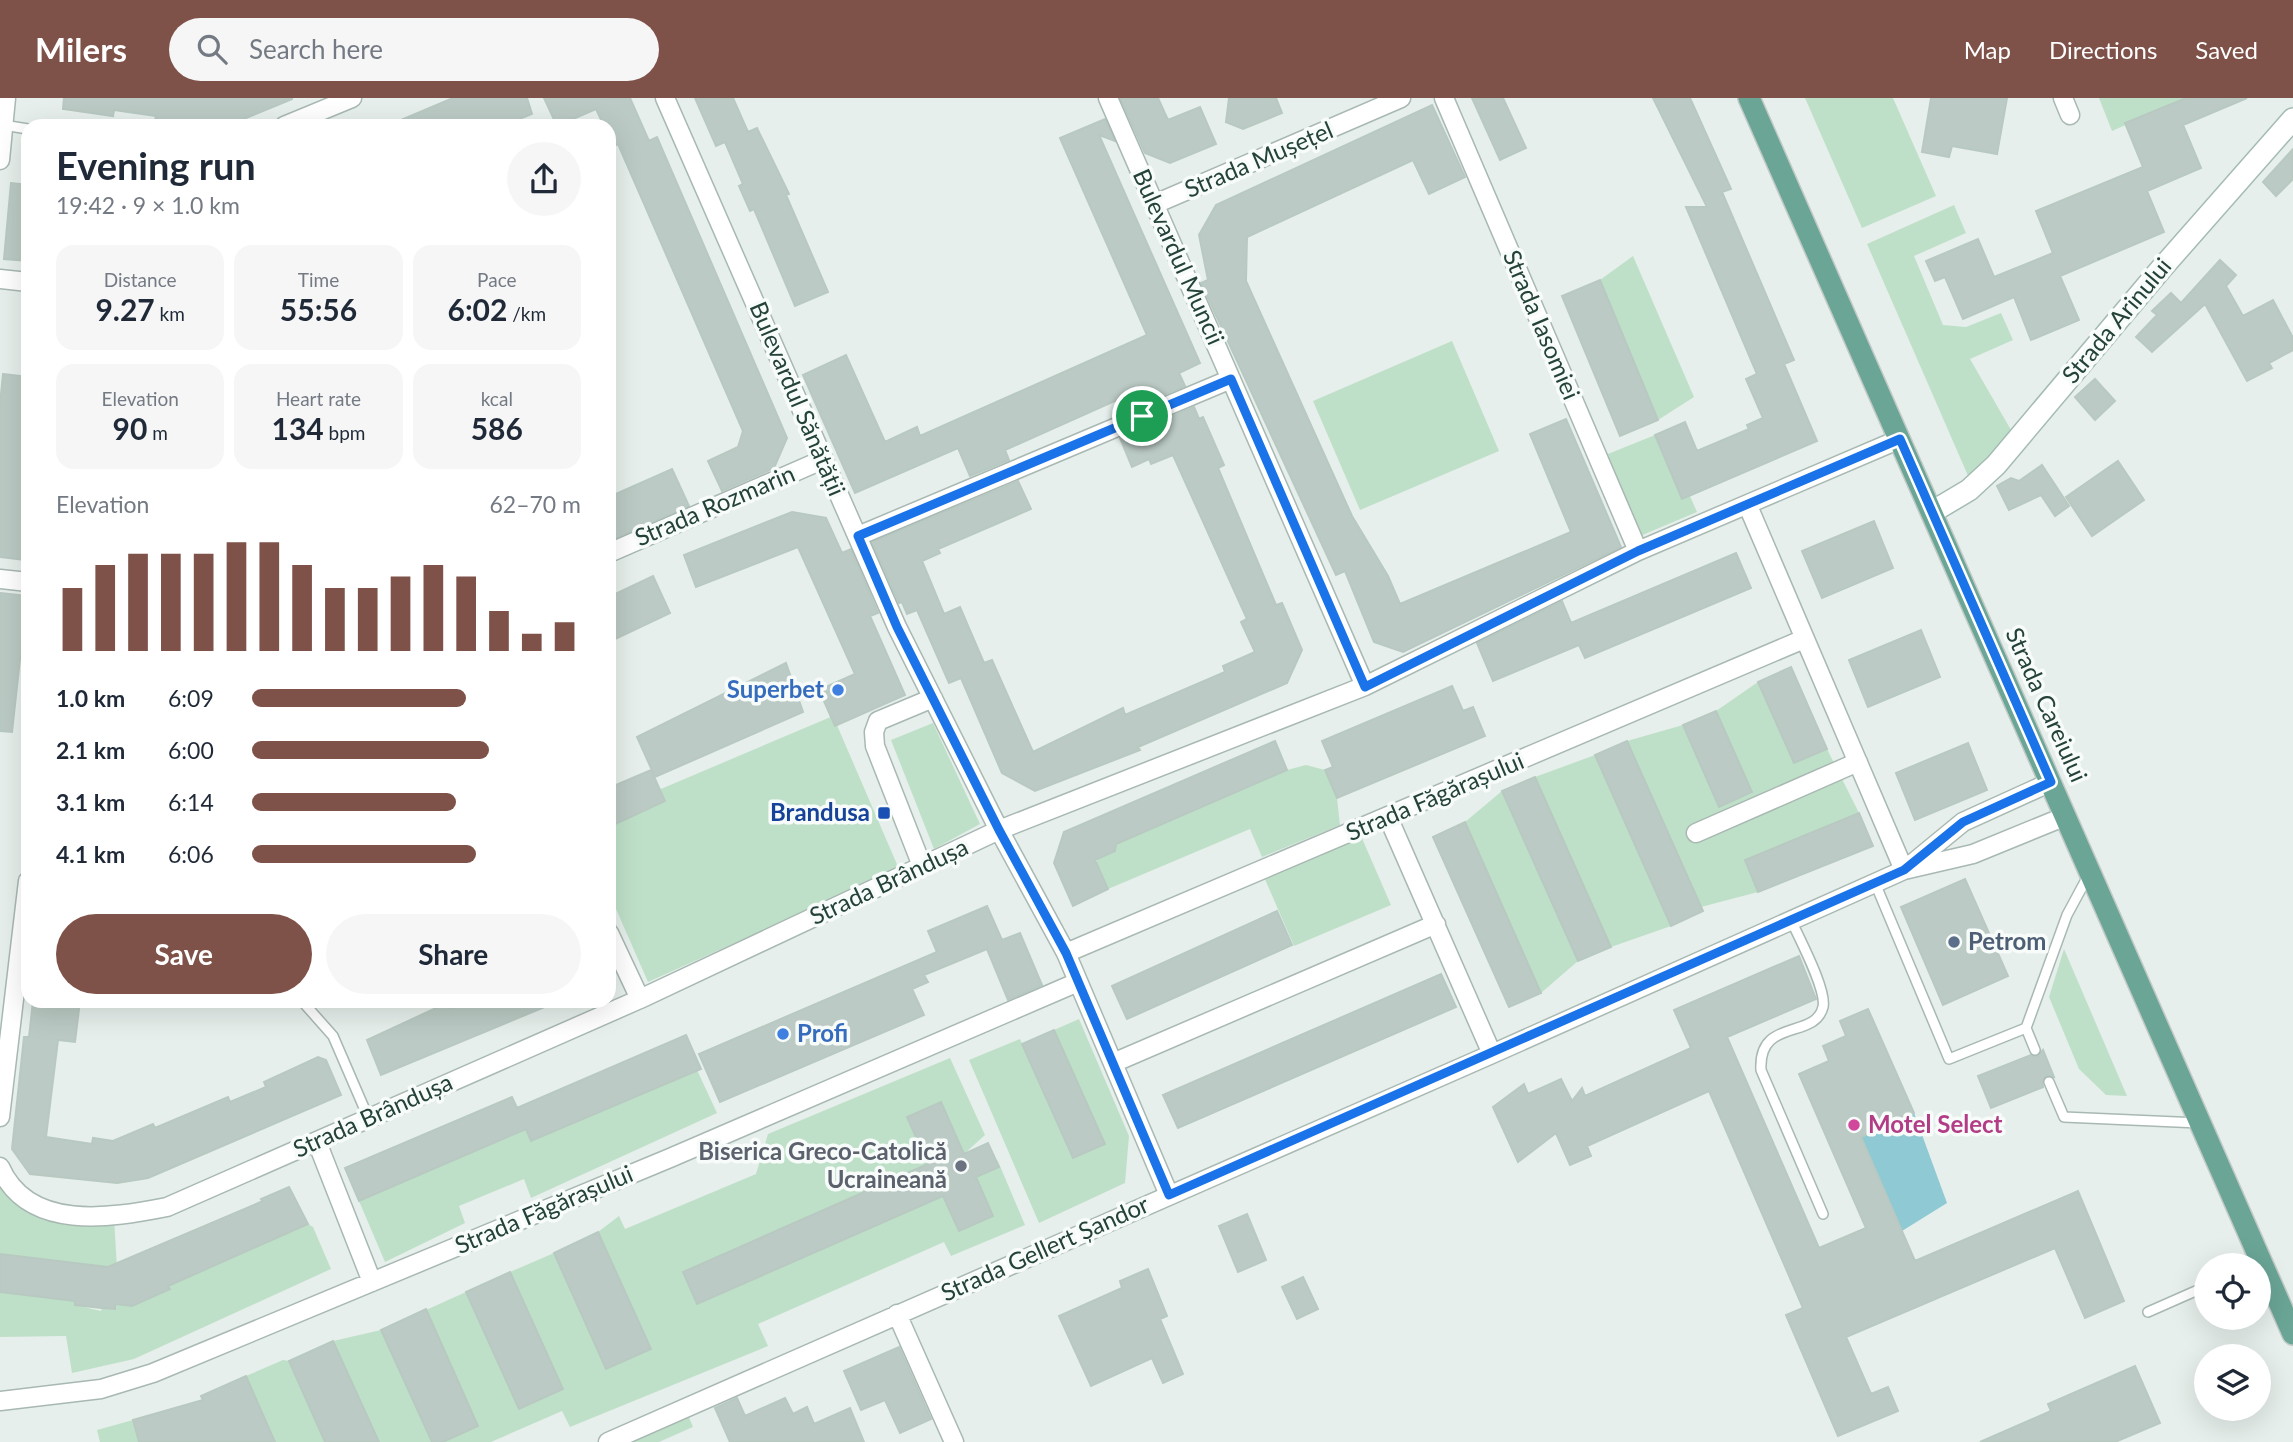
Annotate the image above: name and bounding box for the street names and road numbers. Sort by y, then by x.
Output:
street label: Strada Mușețel [1180,114,1337,203]
street label: Bulevardul Muncii [1128,164,1231,349]
street label: Strada Iasomiei [1498,245,1587,403]
street label: Strada Arinului [2055,252,2177,389]
street label: Bulevardul Sănătății [744,297,852,500]
street label: Strada Rozmarin [630,458,799,551]
street label: Strada Careiului [2000,623,2094,786]
street label: Strada Făgărașului [1341,745,1528,846]
street label: Strada Brândușa [805,831,972,930]
street label: Strada Brândușa [288,1067,457,1163]
street label: Strada Făgărașului [450,1158,637,1259]
street label: Strada Gellert Șandor [936,1189,1153,1307]

